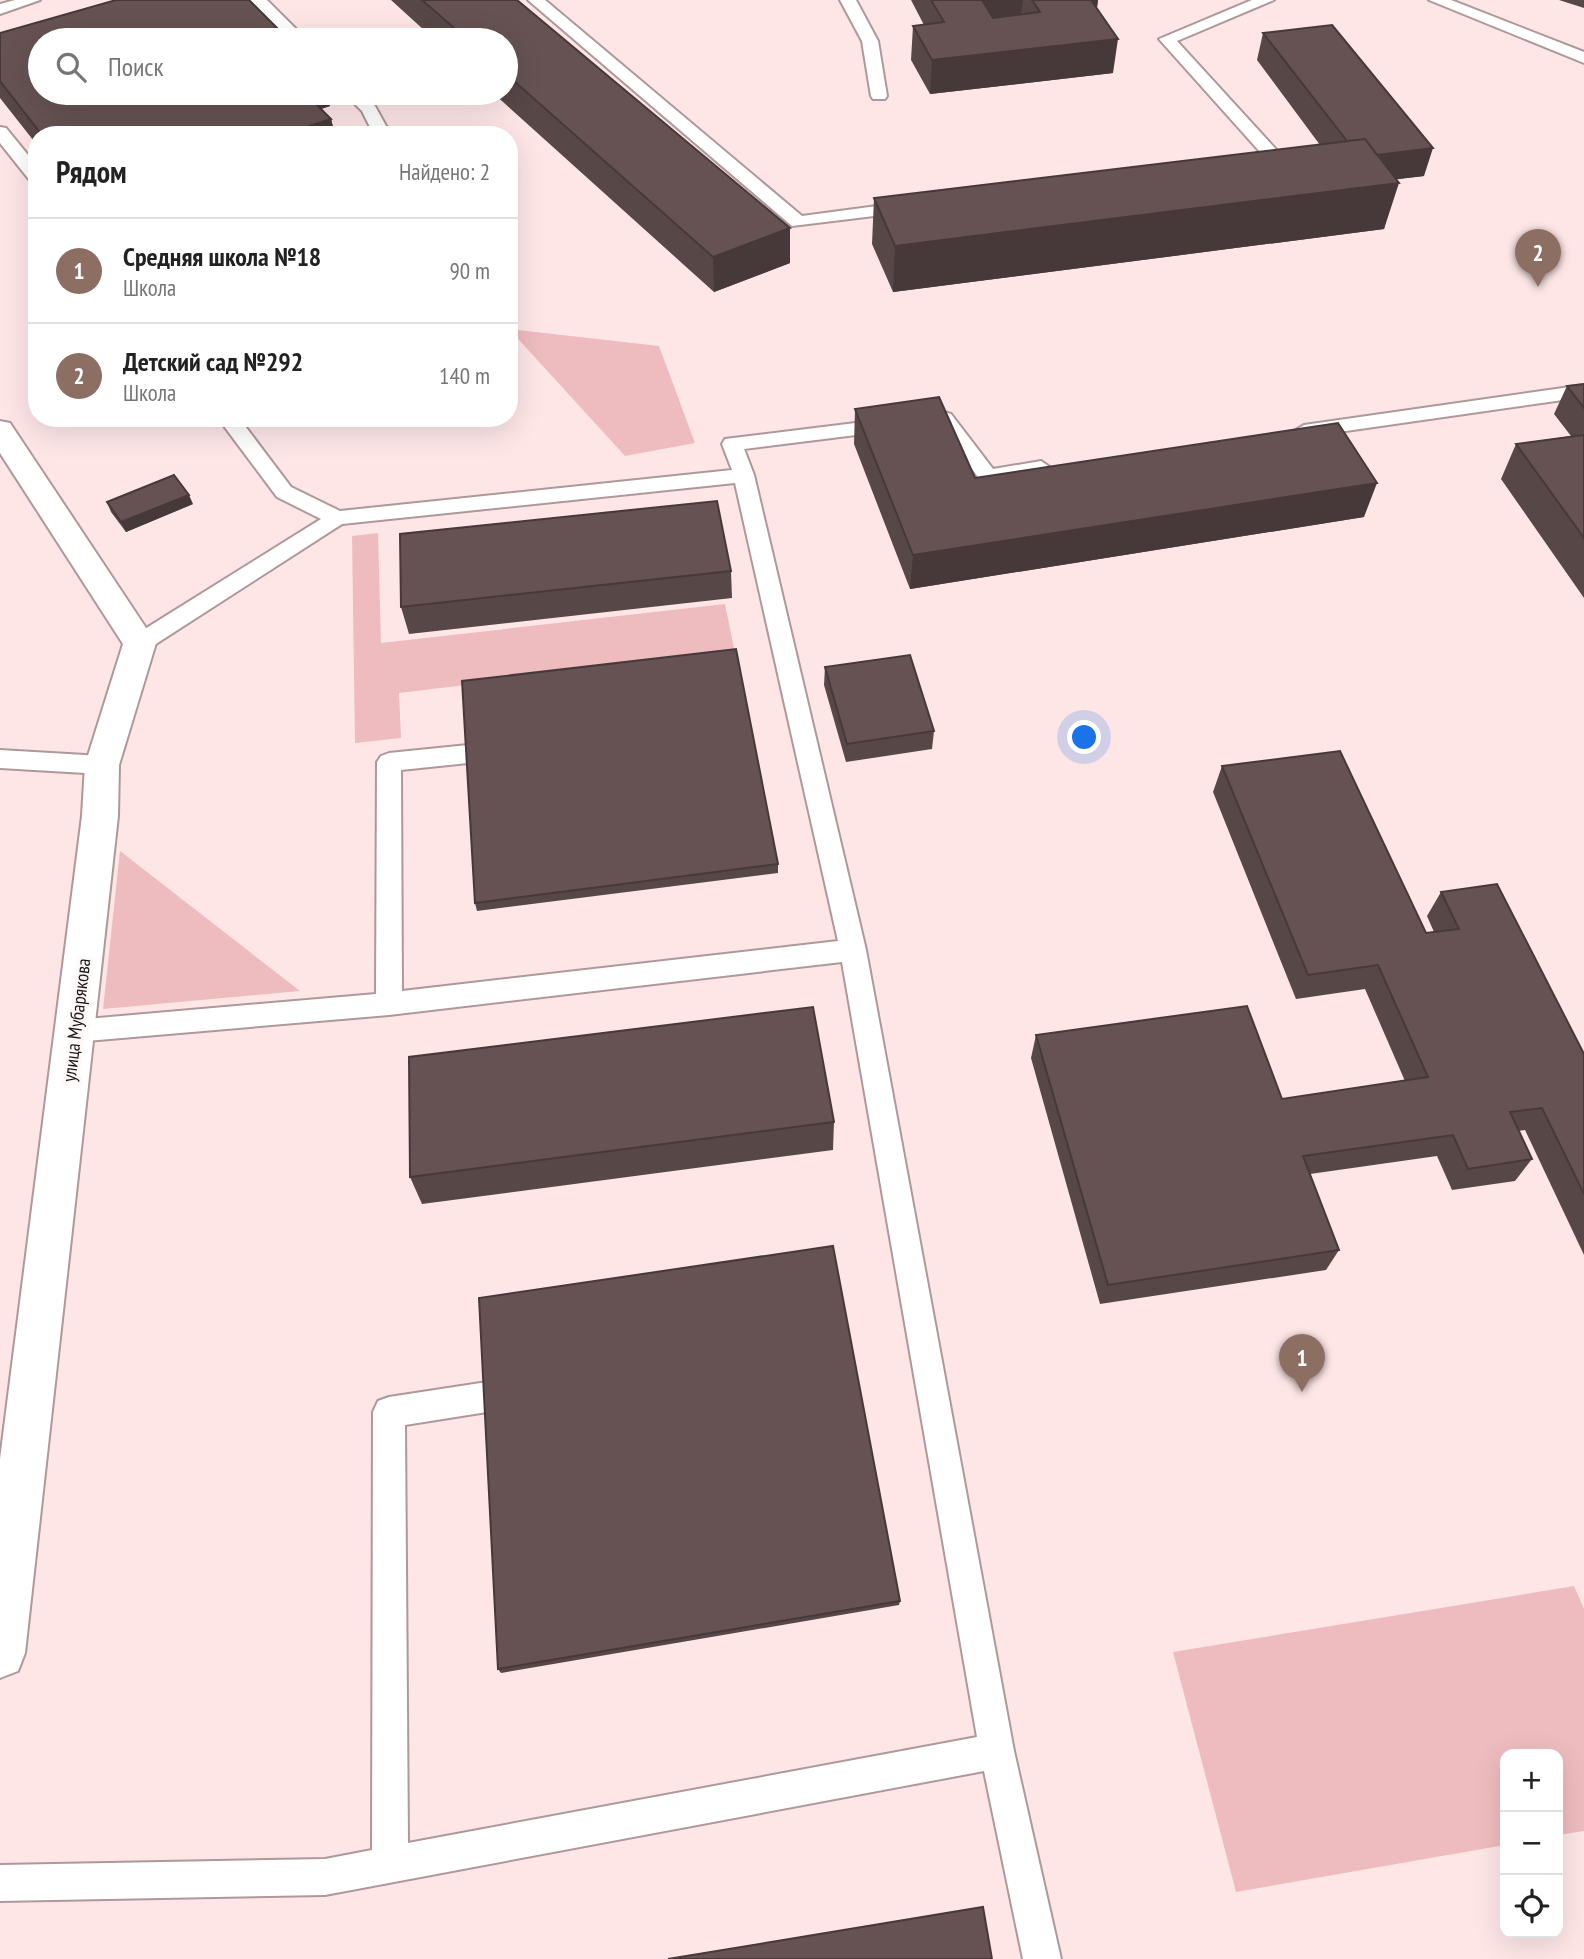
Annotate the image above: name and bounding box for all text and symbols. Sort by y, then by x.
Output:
search box [28,28,518,105]
icon: search [52,48,90,86]
text: Поиск [108,50,164,83]
text: Рядом [56,152,127,191]
text: Найдено: 2 [399,157,490,186]
pin: 2 [1515,229,1561,287]
text: Средняя школа №18 [123,240,321,273]
text: 1 [74,256,85,285]
text: 90 m [449,256,490,285]
text: Школа [123,273,176,302]
text: Детский сад №292 [123,345,303,378]
text: 2 [74,361,85,390]
text: 140 m [439,361,490,390]
text: Школа [123,378,176,407]
your location [1067,720,1101,754]
street label: улица Мубарякова [57,957,95,1083]
pin: 1 [1279,1334,1325,1392]
map controls [1500,1749,1563,1938]
button: + [1500,1749,1563,1812]
button: − [1500,1812,1563,1875]
button: locate [1500,1875,1563,1938]

